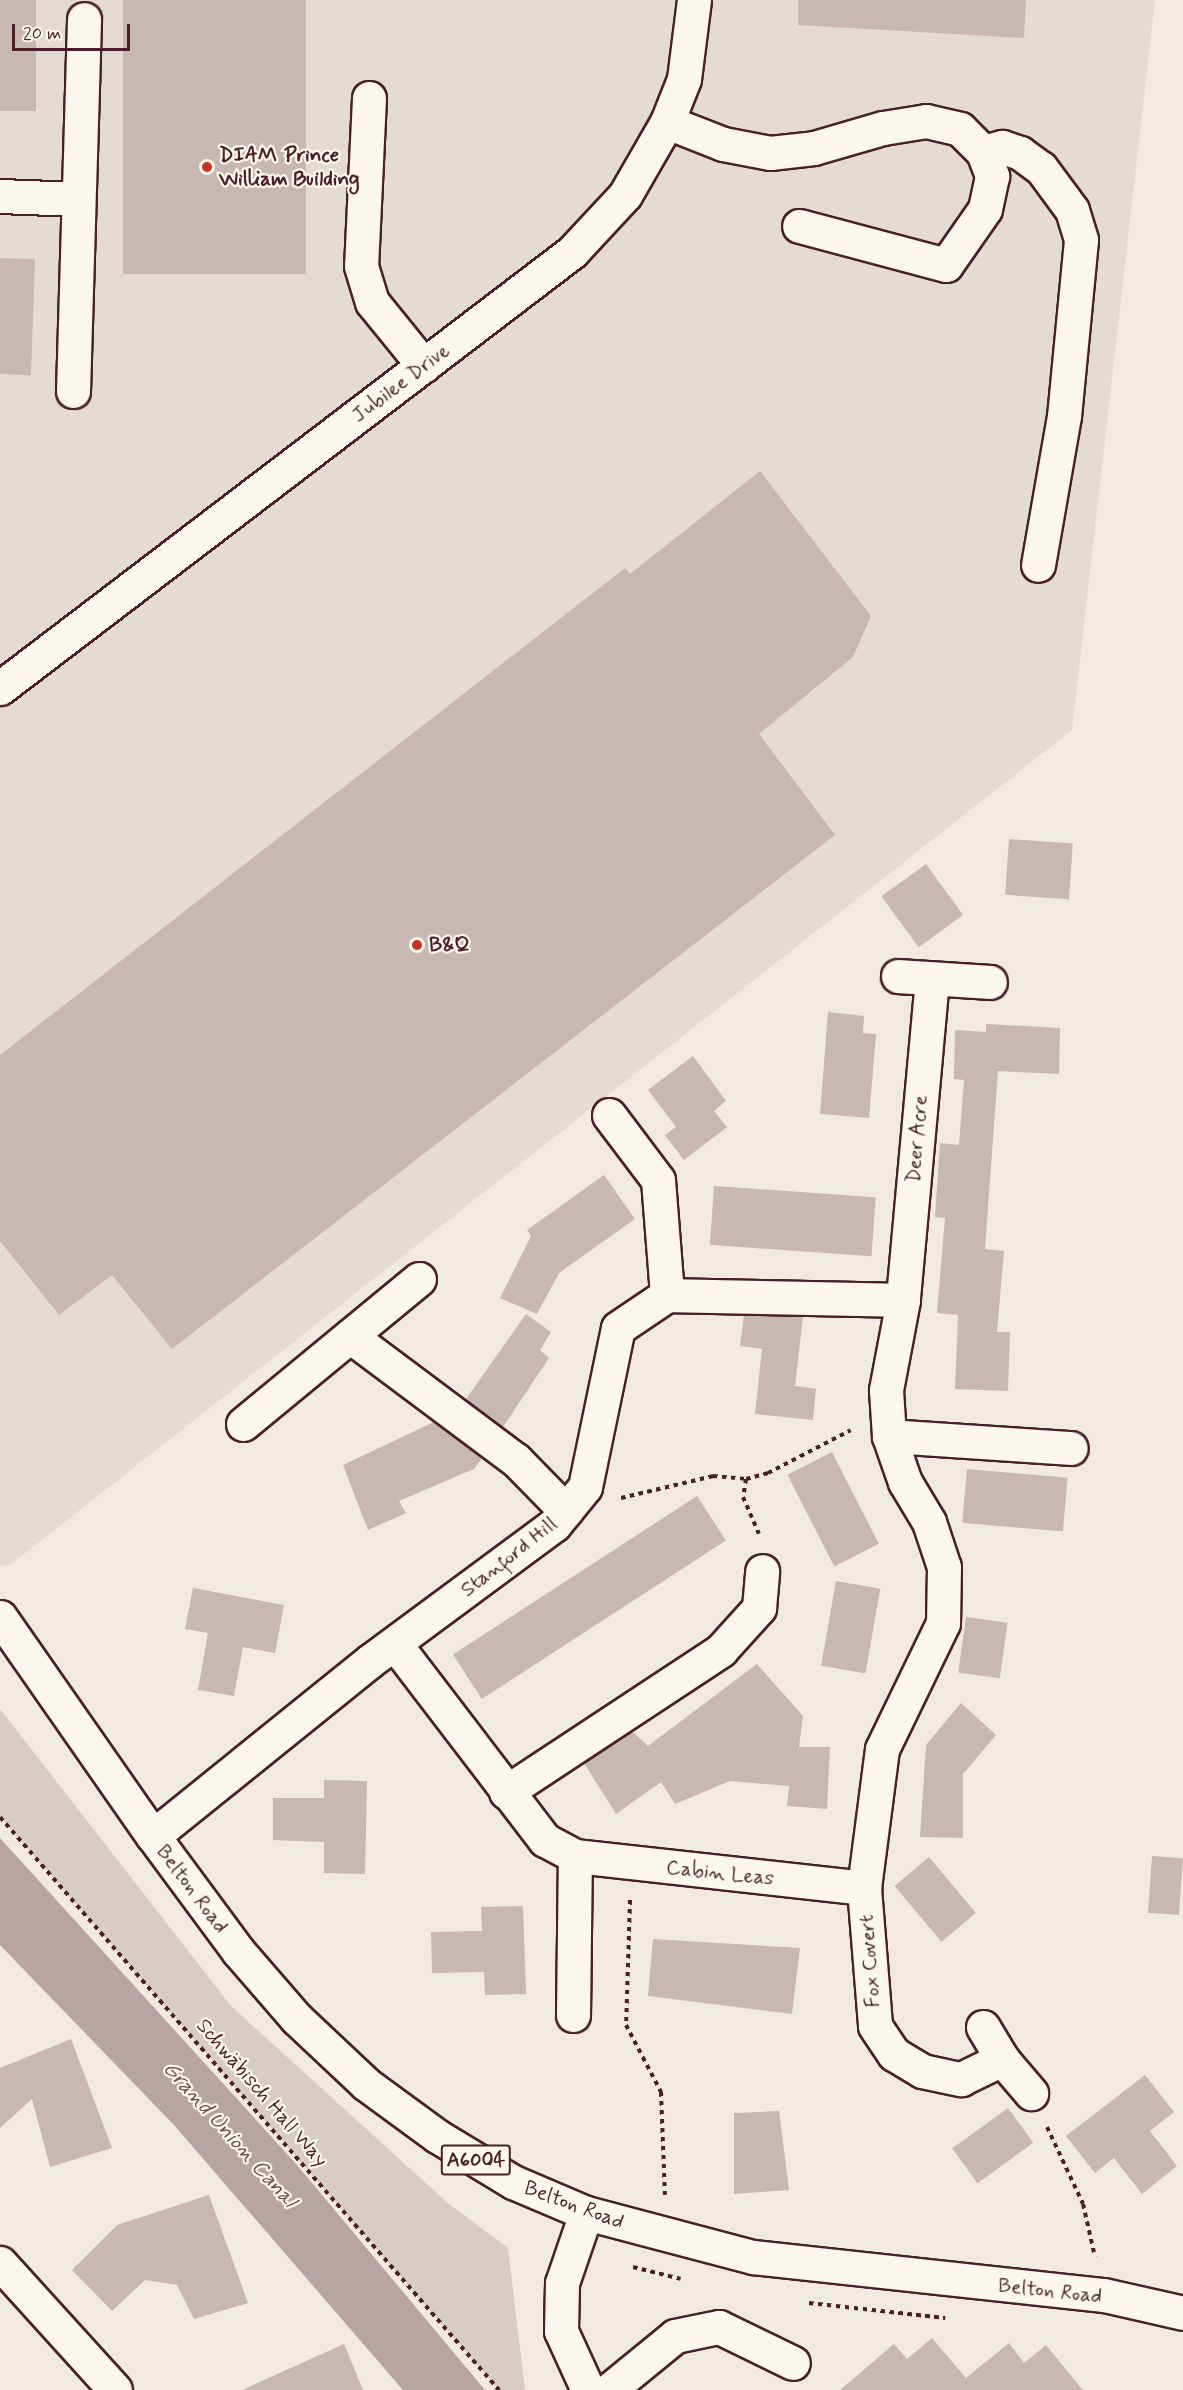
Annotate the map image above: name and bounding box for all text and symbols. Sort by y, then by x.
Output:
scale bar [15,12,134,50]
text: 20 m [23,22,61,46]
place label: DIAM Prince William Building [219,142,363,192]
marker: DIAM Prince William Building [200,160,214,174]
street label: Jubilee Drive [347,338,455,428]
place label: B&Q [429,932,470,958]
marker: B&Q [410,938,424,952]
street label: Deer Acre [901,1094,933,1184]
street label: Stanford Hill [456,1512,562,1602]
street label: Belton Road [151,1840,233,1938]
street label: Cabin Leas [665,1855,775,1891]
street label: Fox Covert [854,1913,886,2009]
street label: Schwäbisch Hall Way [191,2014,333,2172]
water label: Grand Union Canal [159,2060,299,2210]
road number: A6004 [440,2143,512,2177]
street label: Belton Road [521,2175,627,2235]
street label: Belton Road [997,2273,1103,2309]

